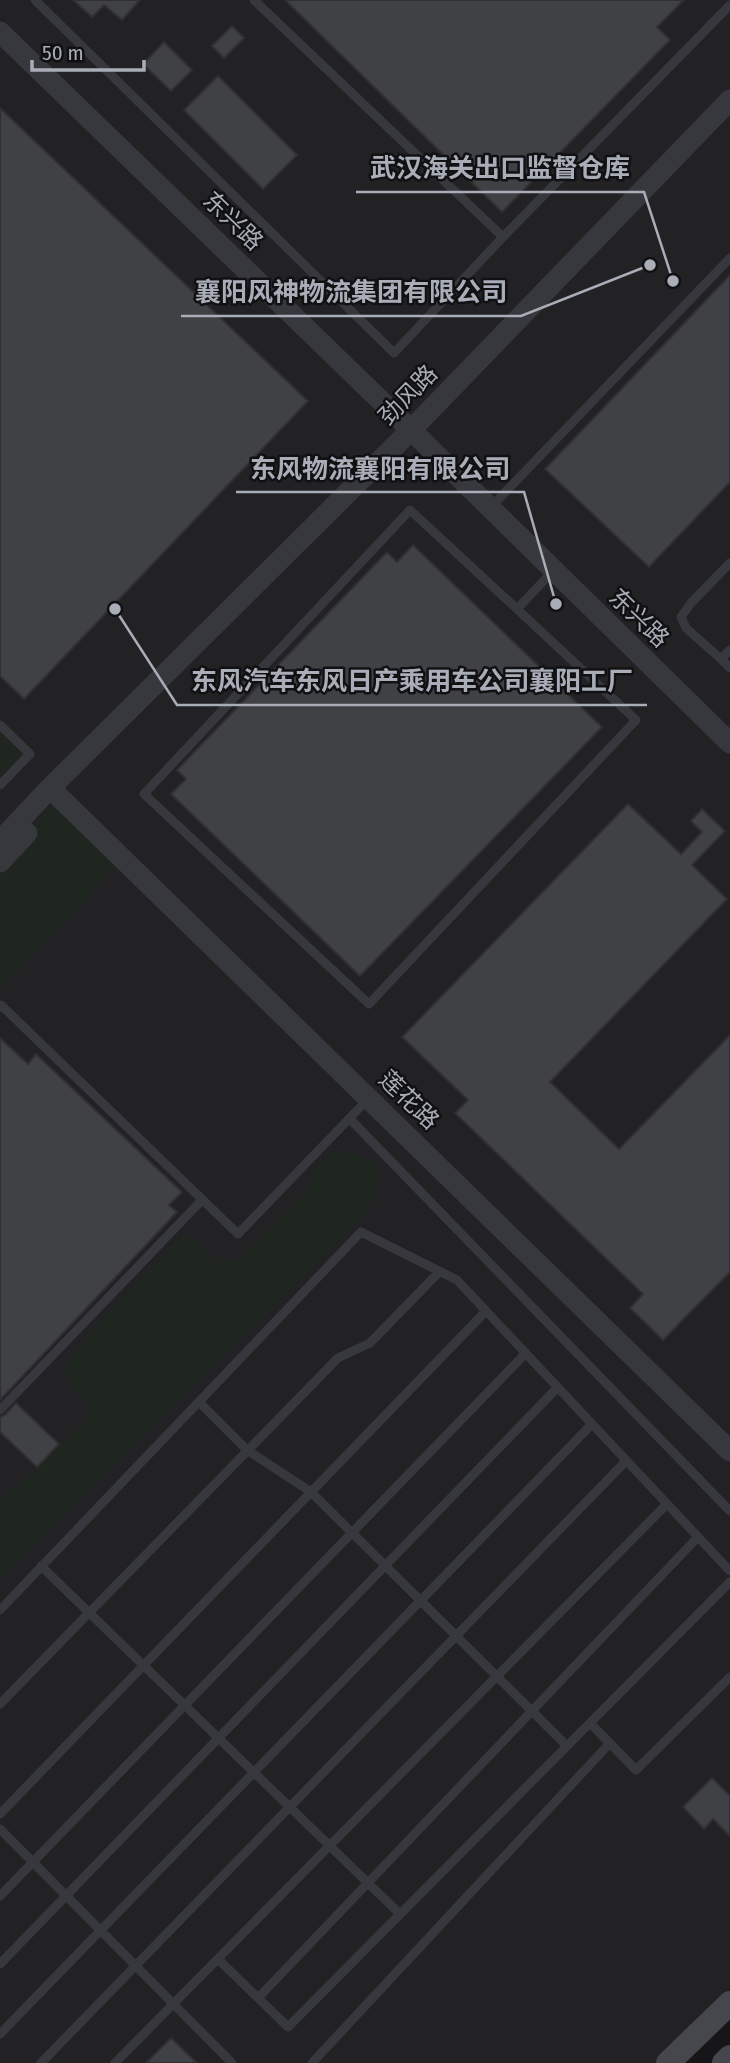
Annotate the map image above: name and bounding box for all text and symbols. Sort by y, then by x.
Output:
scale bar [32,28,144,72]
text: 50 m [42,40,84,66]
callout: 武汉海关出口监督仓库 [356,145,644,192]
text: 武汉海关出口监督仓库 [370,153,630,184]
street label: 东兴路 [197,186,269,256]
callout: 襄阳风神物流集团有限公司 [181,269,521,316]
text: 襄阳风神物流集团有限公司 [195,277,507,308]
street label: 劲风路 [373,359,443,431]
callout: 东风物流襄阳有限公司 [236,445,524,492]
text: 东风物流襄阳有限公司 [250,454,510,485]
street label: 东兴路 [603,583,675,653]
callout: 东风汽车东风日产乘用车公司襄阳工厂 [177,658,647,705]
text: 东风汽车东风日产乘用车公司襄阳工厂 [191,666,633,697]
street label: 莲花路 [373,1065,445,1135]

